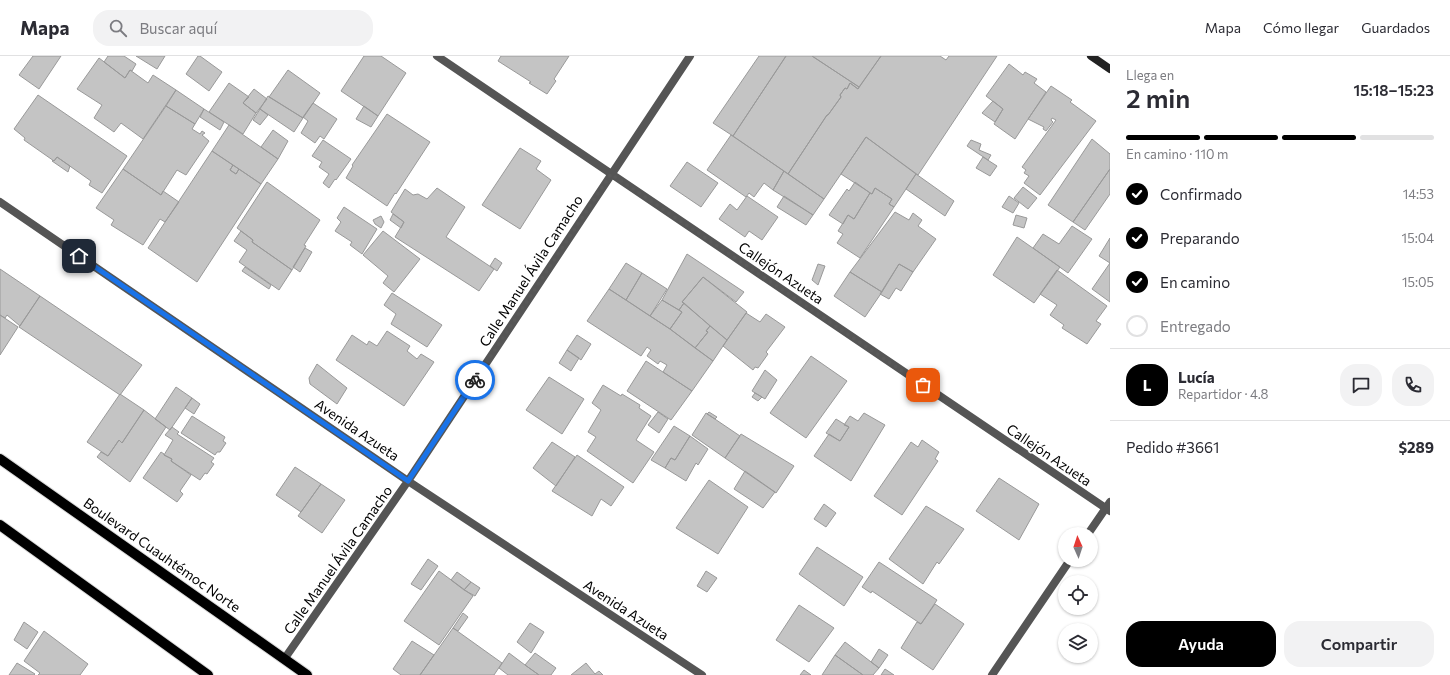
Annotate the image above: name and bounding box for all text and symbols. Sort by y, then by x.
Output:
search box [93,10,373,46]
text: Mapa [20,16,69,39]
icon: search [107,17,129,39]
text: Buscar aquí [139,19,217,37]
text: Mapa [1205,19,1241,36]
text: Cómo llegar [1263,19,1339,36]
text: Guardados [1361,19,1430,36]
text: Llega en [1126,67,1174,83]
text: 15:18–15:23 [1354,81,1434,99]
text: 2 min [1126,82,1190,113]
text: En camino · 110 m [1126,146,1228,162]
icon: check [1126,183,1148,205]
text: Confirmado [1160,185,1242,203]
text: 14:53 [1403,186,1434,202]
street label: Calle Manuel Ávila Camacho [475,192,586,350]
icon: check [1126,227,1148,249]
text: Preparando [1160,229,1240,247]
text: 15:04 [1402,230,1434,246]
street label: Callejón Azueta [736,238,827,307]
pin [62,239,96,273]
icon: home [68,245,90,267]
icon: check [1126,271,1148,293]
text: En camino [1160,273,1230,291]
text: 15:05 [1402,274,1434,290]
text: Entregado [1160,317,1231,335]
courier [455,360,495,400]
button: chat [1340,364,1382,406]
button: phone [1392,364,1434,406]
pin [906,368,940,402]
text: Lucía [1178,368,1215,386]
icon: bike [464,369,486,391]
icon: bag [912,374,934,396]
text: L [1143,376,1151,394]
text: Repartidor · 4.8 [1178,386,1268,402]
street label: Avenida Azueta [312,395,403,464]
street label: Callejón Azueta [1004,420,1095,489]
text: Pedido #3661 [1126,438,1220,456]
text: $289 [1398,438,1434,456]
street label: Calle Manuel Ávila Camacho [280,482,395,637]
street label: Boulevard Cuauhtémoc Norte [81,494,244,615]
north arrow [1058,527,1098,567]
map controls [1058,527,1098,663]
button: locate [1058,575,1098,615]
street label: Avenida Azueta [581,576,672,643]
button: Ayuda [1126,621,1276,667]
button: Compartir [1284,621,1434,667]
button: layers [1058,623,1098,663]

